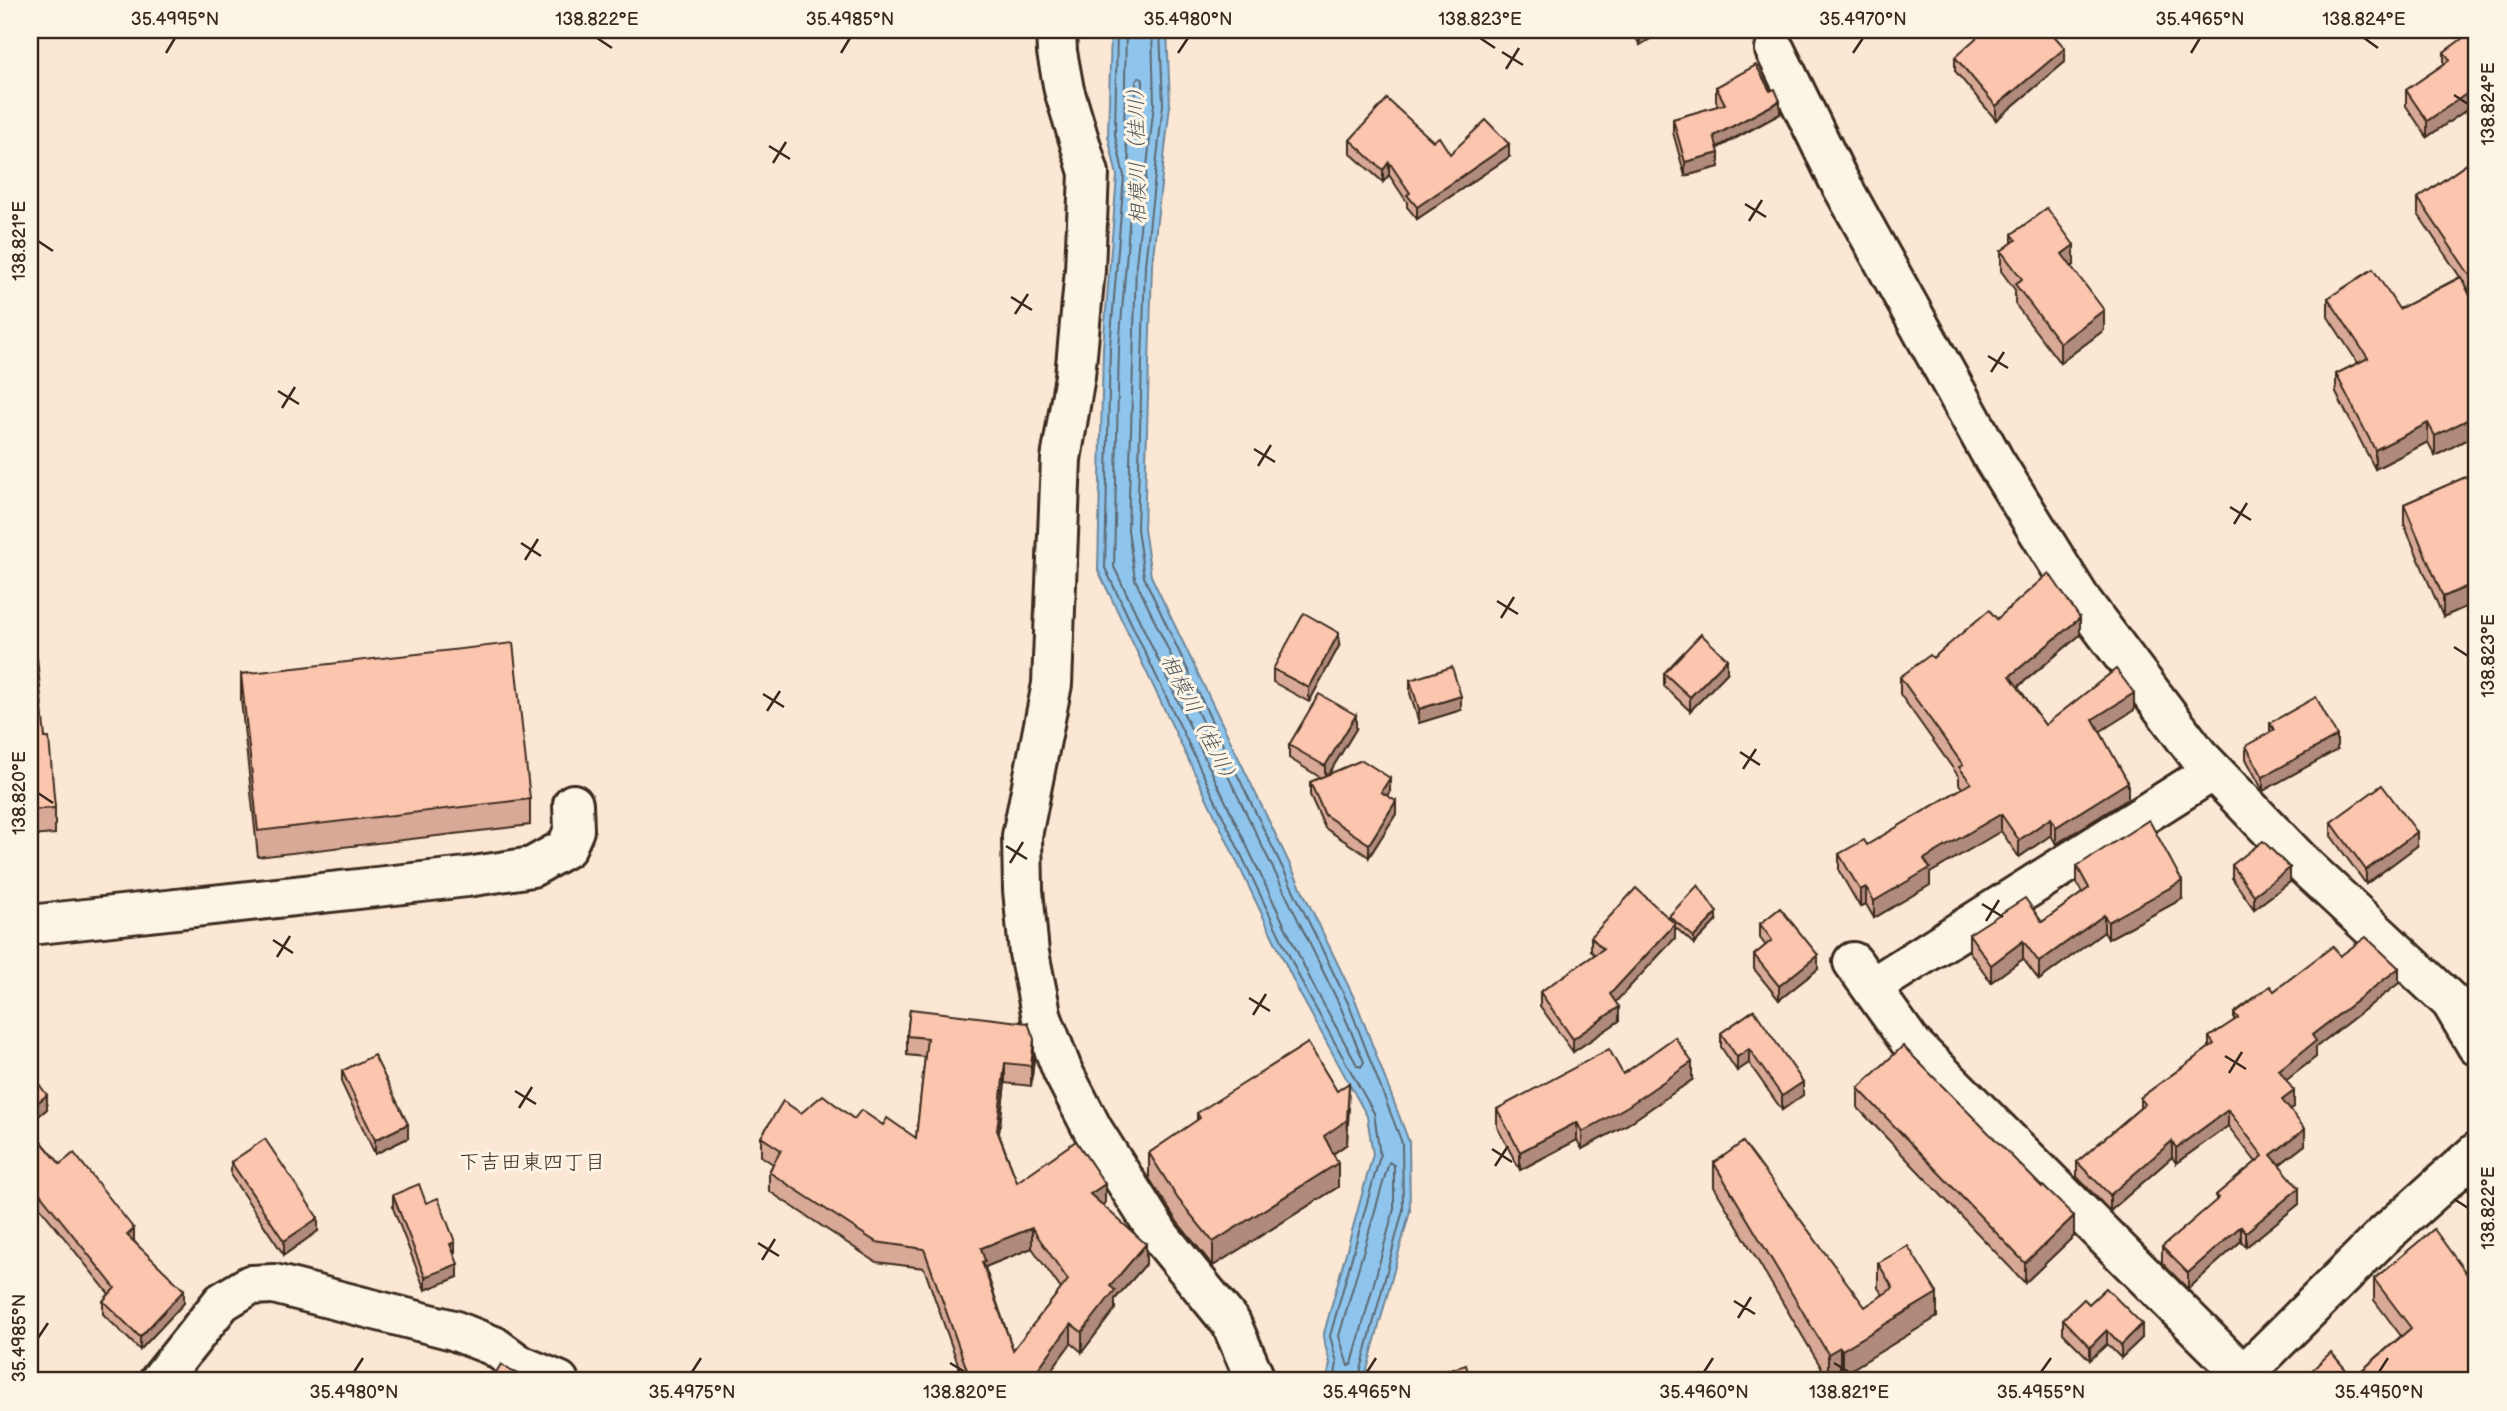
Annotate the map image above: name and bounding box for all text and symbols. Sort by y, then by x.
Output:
text: 35.4995°N [131,9,219,30]
text: 138.822°E [555,9,639,30]
text: 35.4985°N [806,9,894,30]
text: 35.4980°N [1143,9,1233,30]
text: 138.823°E [1438,9,1522,30]
text: 35.4970°N [1819,9,1907,30]
text: 35.4965°N [2155,9,2245,30]
text: 138.824°E [2322,9,2406,30]
text: 138.824°E [2478,62,2499,146]
water label: 相模川（桂川） [1123,77,1151,225]
text: 138.821°E [9,201,30,281]
text: 138.823°E [2478,614,2499,698]
water label: 相模川（桂川） [1155,650,1245,792]
text: 138.820°E [9,751,30,835]
district label: 下吉田東四丁目 [459,1150,606,1175]
text: 138.822°E [2478,1166,2499,1250]
text: 35.4985°N [9,1294,30,1382]
text: 35.4980°N [309,1382,399,1403]
text: 35.4975°N [648,1382,736,1403]
text: 138.820°E [923,1382,1007,1403]
text: 35.4965°N [1322,1382,1412,1403]
text: 35.4960°N [1659,1382,1749,1403]
text: 138.821°E [1809,1382,1889,1403]
text: 35.4955°N [1997,1382,2085,1403]
text: 35.4950°N [2334,1382,2424,1403]

